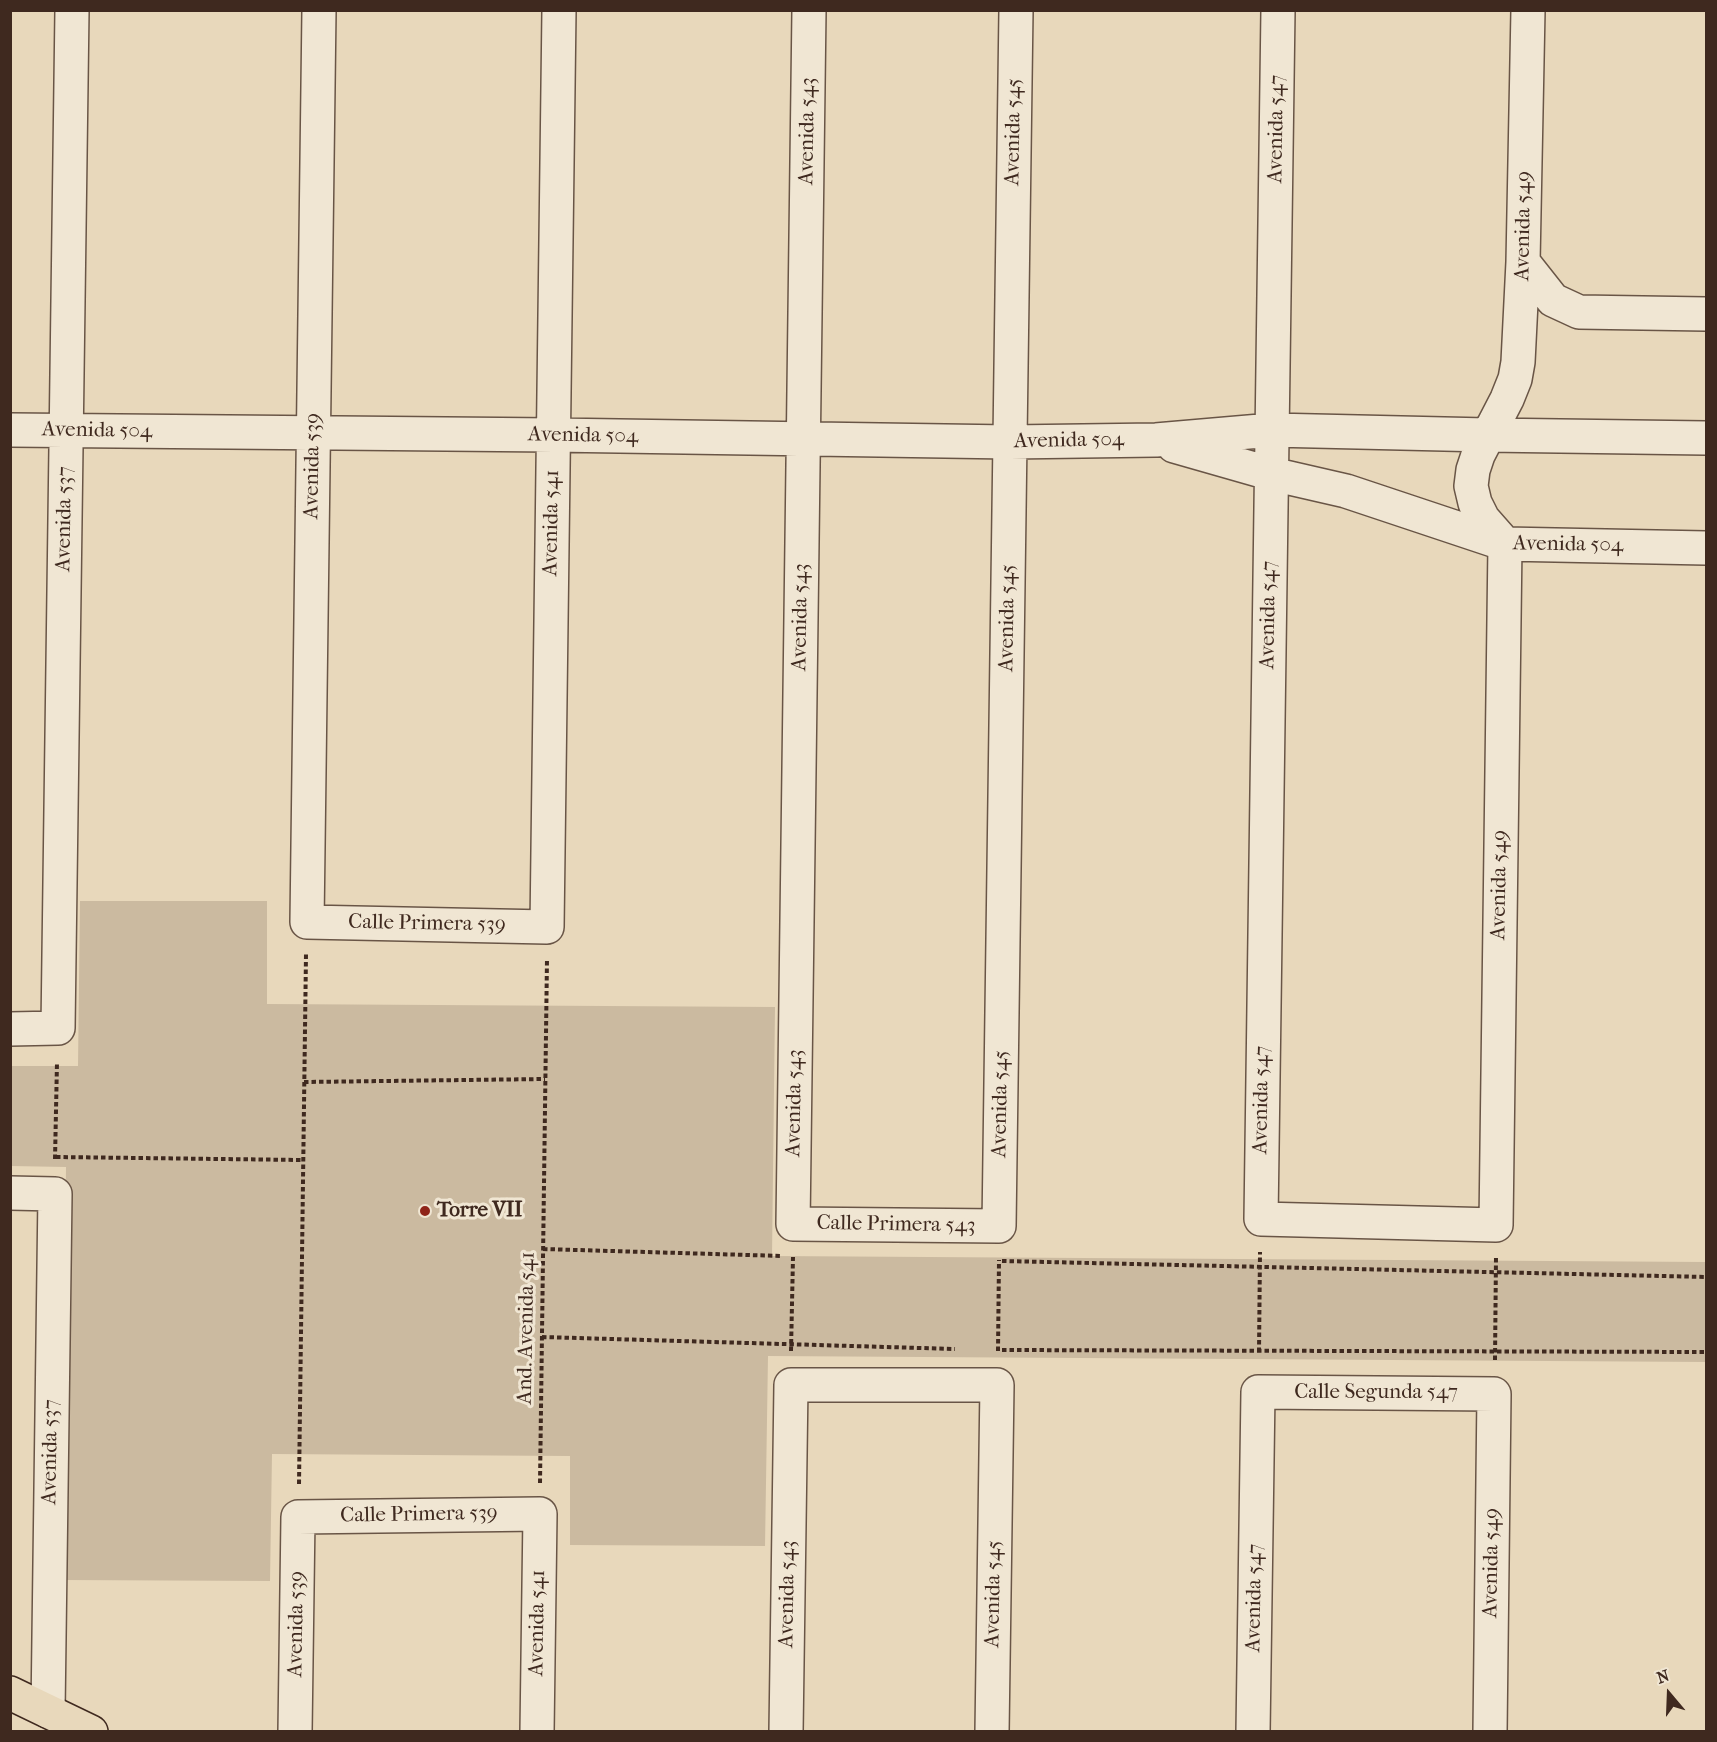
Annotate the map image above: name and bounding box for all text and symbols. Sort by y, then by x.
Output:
street label: Avenida 547 [1263,75,1291,183]
street label: Avenida 543 [794,77,822,185]
street label: Avenida 545 [1000,78,1028,186]
street label: Avenida 549 [1510,171,1538,281]
street label: Avenida 539 [299,413,327,519]
street label: Avenida 504 [42,417,152,445]
street label: Avenida 504 [528,422,638,450]
street label: Avenida 504 [1014,427,1124,455]
street label: Avenida 537 [51,466,79,572]
street label: Avenida 541 [538,470,566,576]
street label: Avenida 504 [1513,531,1623,559]
street label: Avenida 547 [1255,561,1283,669]
street label: Avenida 543 [787,563,815,671]
street label: Avenida 545 [994,564,1022,672]
street label: Avenida 549 [1486,830,1514,940]
street label: Calle Primera 539 [348,910,506,938]
street label: Avenida 547 [1248,1046,1276,1154]
street label: Avenida 543 [781,1049,809,1157]
street label: Avenida 545 [987,1050,1015,1158]
place label: Torre VII [437,1198,522,1224]
marker: Torre VII [418,1204,432,1218]
street label: Calle Primera 543 [816,1211,976,1239]
street label: And. Avenida 541 [513,1251,541,1405]
street label: Calle Segunda 547 [1294,1380,1458,1406]
street label: Avenida 537 [37,1399,65,1505]
street label: Calle Primera 539 [340,1501,498,1529]
street label: Avenida 549 [1478,1508,1506,1618]
street label: Avenida 543 [774,1540,802,1648]
street label: Avenida 545 [980,1540,1008,1648]
street label: Avenida 547 [1241,1544,1269,1652]
street label: Avenida 541 [524,1570,552,1676]
street label: Avenida 539 [283,1571,311,1677]
north arrow [1639,1664,1699,1724]
text: N [1654,1666,1672,1687]

